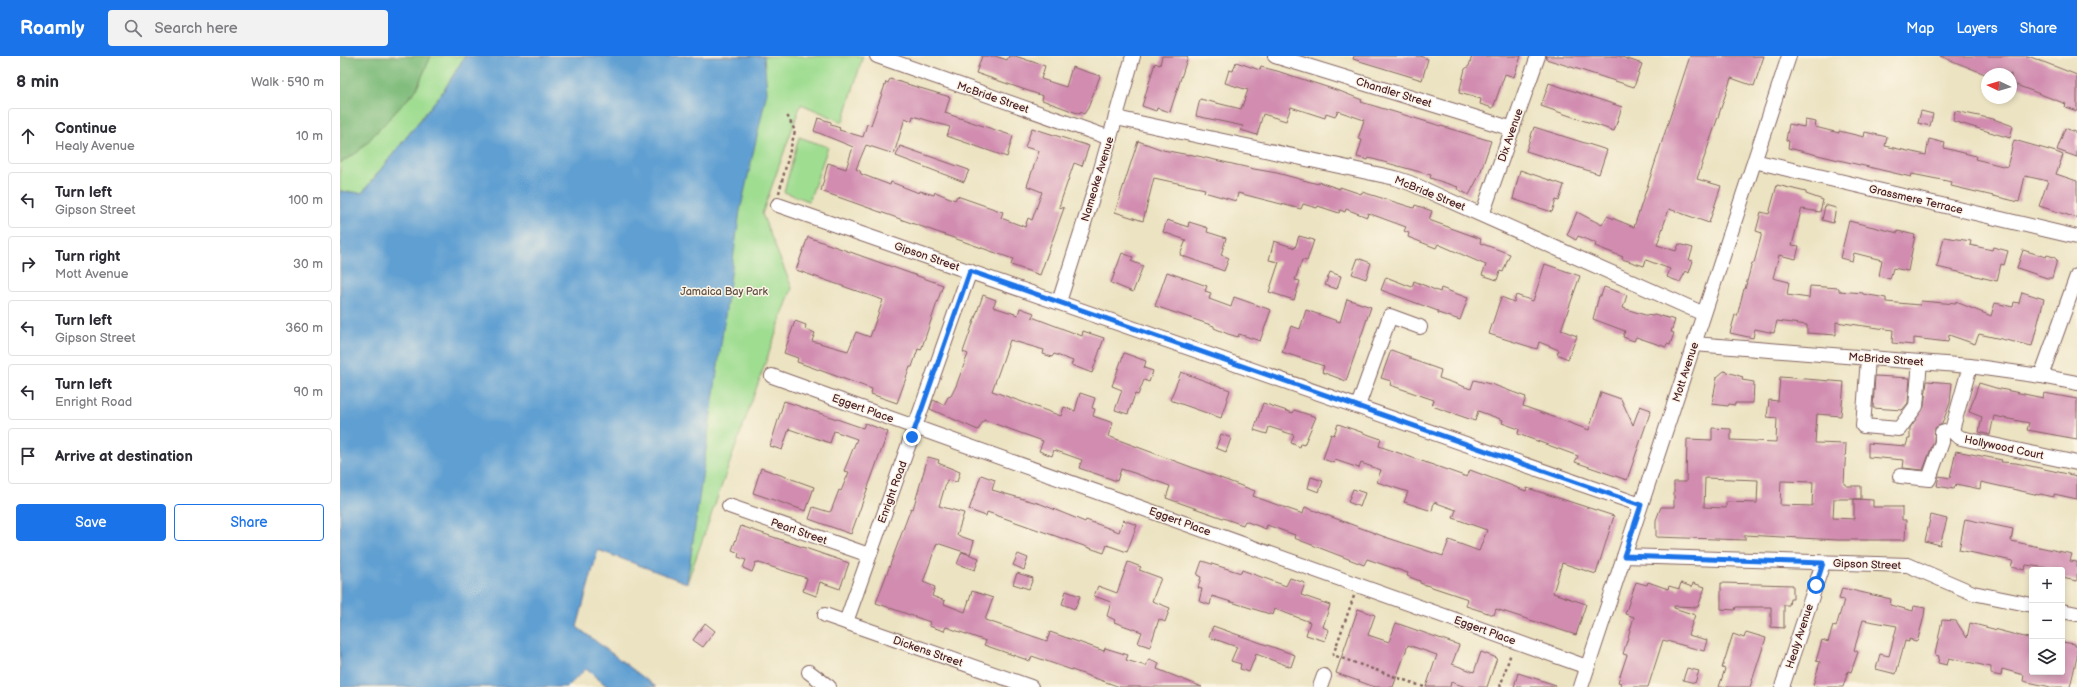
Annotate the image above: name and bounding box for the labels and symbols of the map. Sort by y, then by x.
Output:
north arrow [1981,68,2017,104]
street label: Chandler Street [1354,75,1434,110]
street label: McBride Street [955,79,1031,116]
street label: Dix Avenue [1495,106,1526,164]
street label: Nameoke Avenue [1078,135,1117,223]
street label: McBride Street [1393,173,1468,214]
street label: Grassmere Terrace [1868,182,1965,217]
street label: Gipson Street [893,239,962,274]
park label: Jamaica Bay Park [680,285,768,298]
street label: Mott Avenue [1670,340,1701,404]
street label: McBride Street [1848,350,1925,369]
street label: Eggert Place [830,391,896,426]
route end [903,428,921,446]
street label: Hollywood Court [1963,433,2045,462]
street label: Enright Road [875,459,910,525]
street label: Eggert Place [1147,504,1213,539]
street label: Pearl Street [769,516,829,547]
street label: Gipson Street [1833,557,1902,572]
route start [1807,576,1825,594]
street label: Healy Avenue [1783,602,1816,670]
street label: Eggert Place [1452,613,1518,648]
street label: Dickens Street [891,633,965,670]

